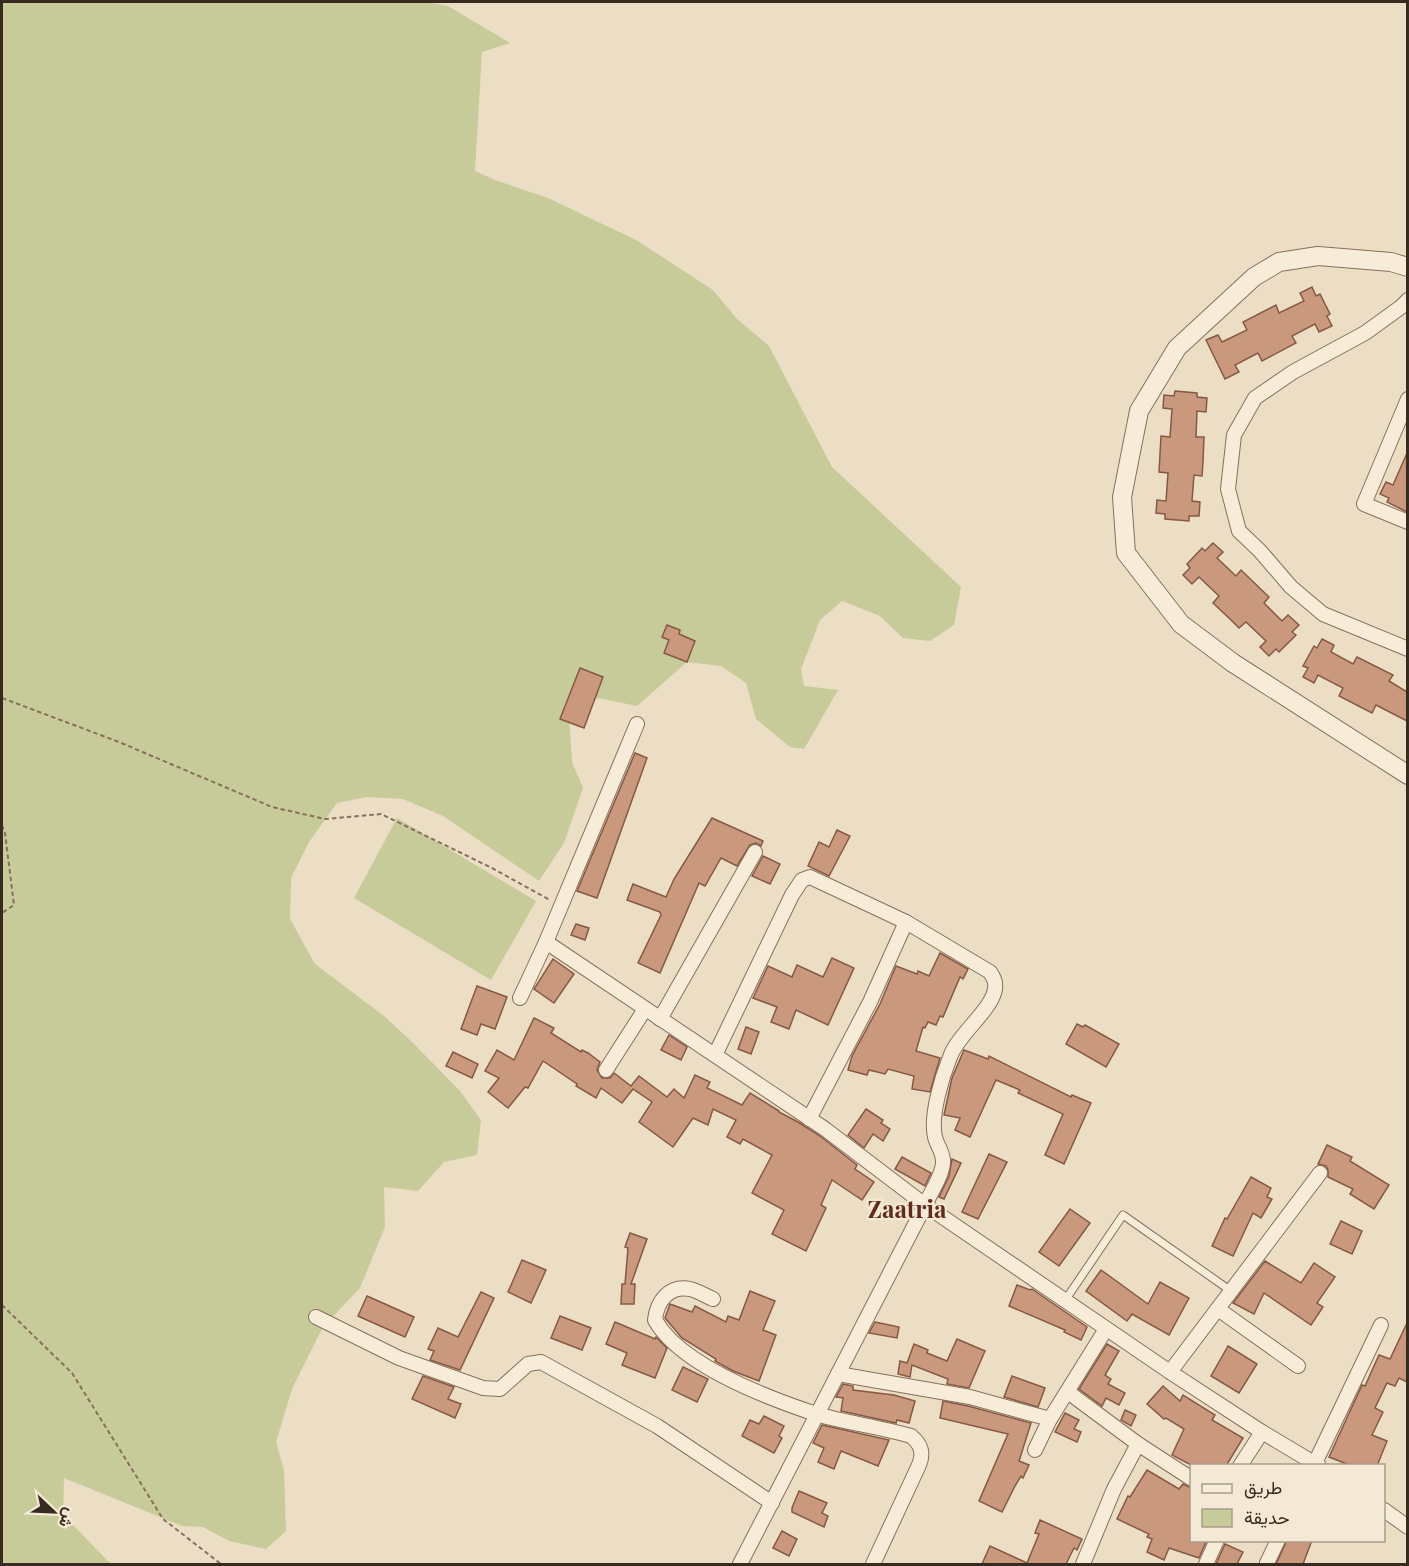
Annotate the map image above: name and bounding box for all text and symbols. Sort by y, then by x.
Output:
district label: Zaatria [868,1192,947,1224]
legend [1190,1464,1385,1542]
text: طريق [1244,1475,1282,1499]
north arrow [24,1482,84,1542]
text: ش [55,1505,82,1531]
text: حديقة [1244,1505,1290,1529]

